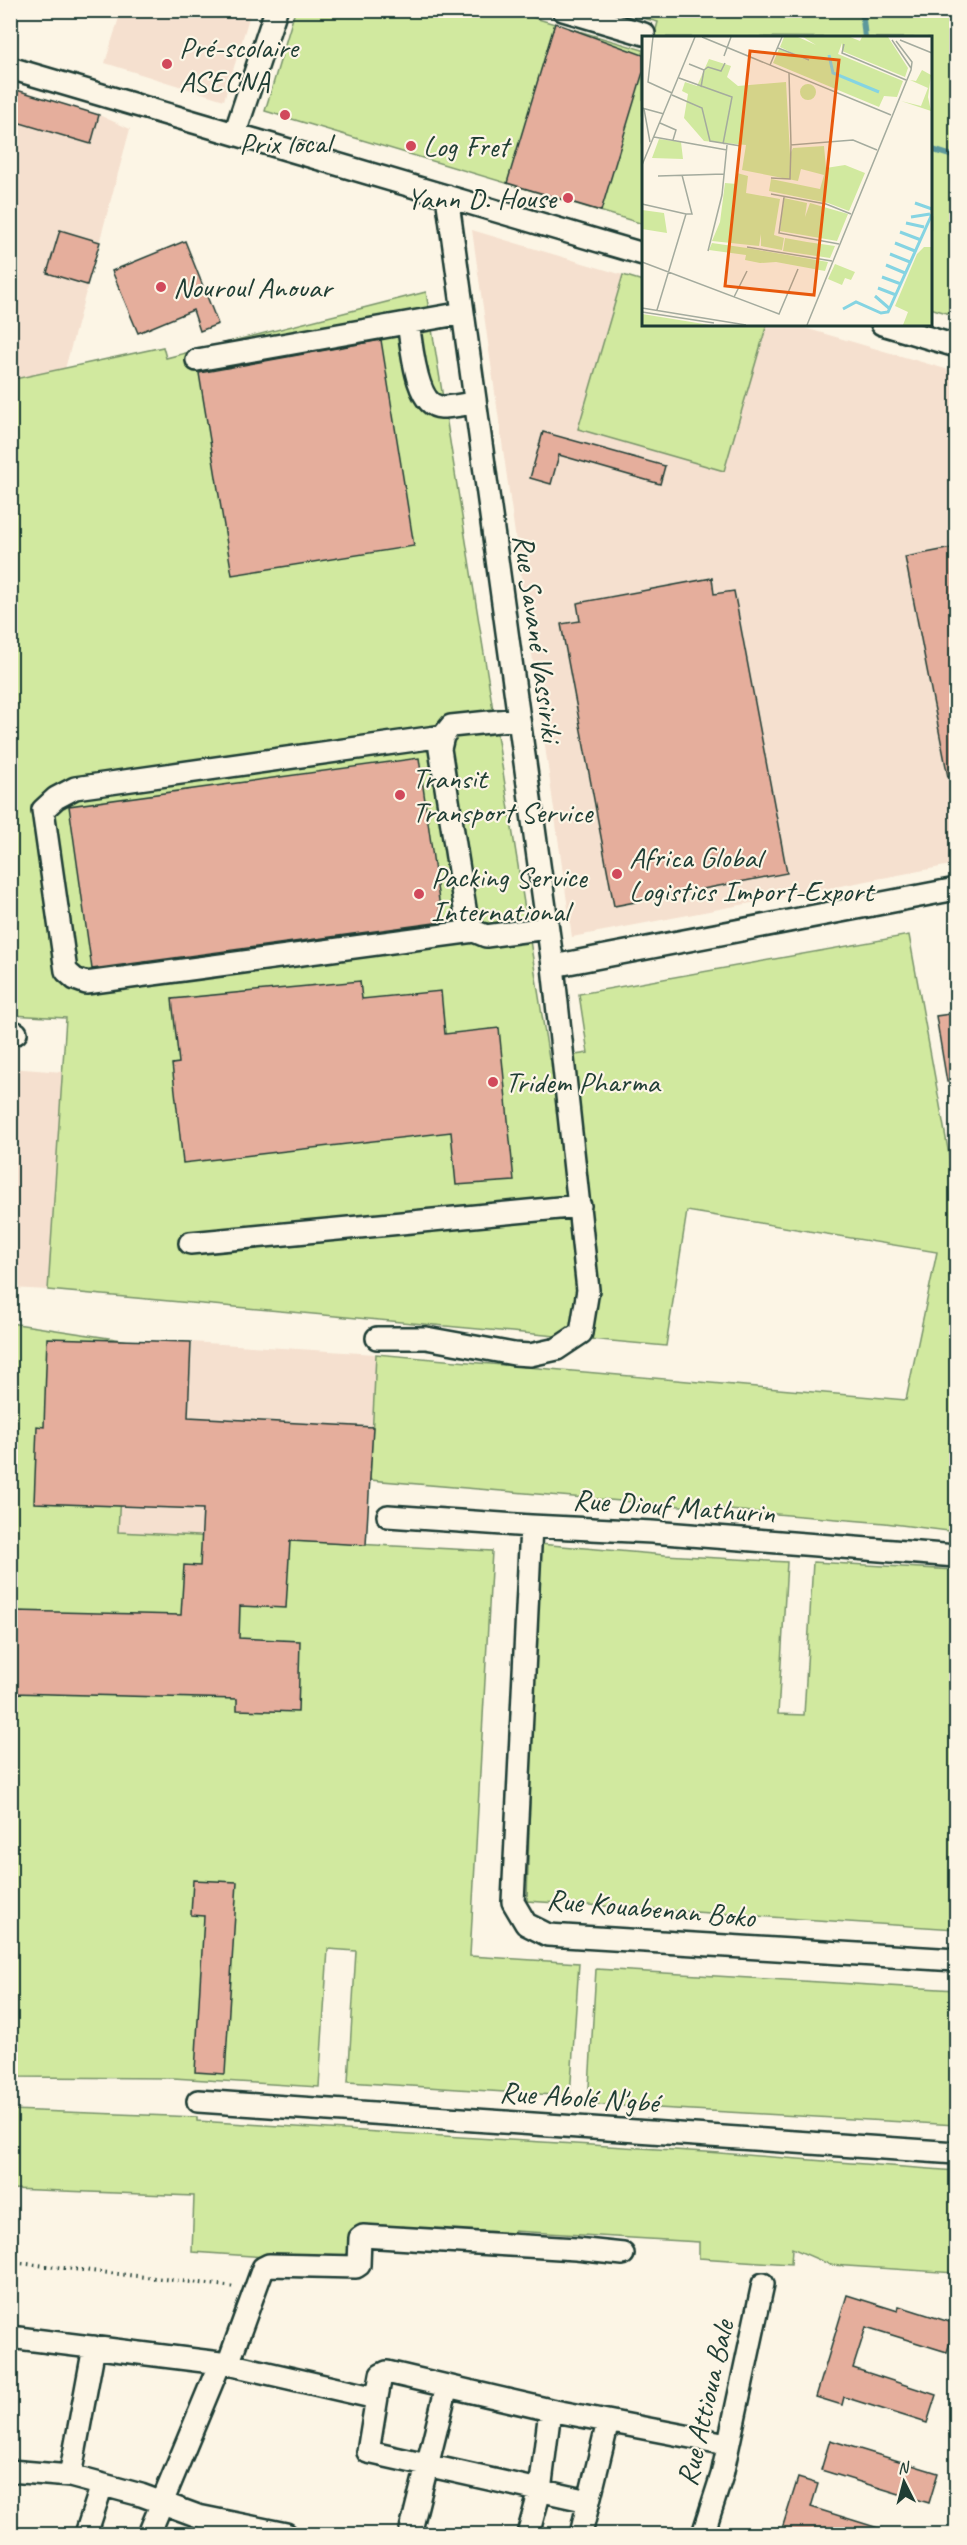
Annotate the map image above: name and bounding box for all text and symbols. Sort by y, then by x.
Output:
place label: Pré-scolaire ASECNA [179,28,300,100]
inset map [642,36,931,326]
marker: Pré-scolaire ASECNA [160,57,174,71]
marker: Prix local [278,108,292,122]
place label: Prix local [239,124,336,162]
place label: Log Fret [423,127,512,165]
marker: Log Fret [404,139,418,153]
place label: Yann D. House [407,179,558,217]
marker: Yann D. House [561,191,575,205]
place label: Nouroul Anouar [173,268,335,306]
marker: Nouroul Anouar [154,280,168,294]
street label: Rue Savané Vassiriki [505,532,572,748]
place label: Transit Transport Service [412,759,595,831]
marker: Transit Transport Service [393,788,407,802]
place label: Africa Global Logistics Import-Export [629,838,876,910]
place label: Packing Service International [431,858,589,930]
marker: Africa Global Logistics Import-Export [610,867,624,881]
marker: Packing Service International [412,887,426,901]
place label: Tridem Pharma [505,1063,662,1101]
marker: Tridem Pharma [486,1075,500,1089]
street label: Rue Diouf Mathurin [572,1480,777,1532]
street label: Rue Kouabenan Boko [545,1880,758,1936]
street label: Rue Abolé N'gbé [498,2072,664,2122]
street label: Rue Attioua Bale [668,2314,743,2489]
north arrow [874,2452,934,2512]
text: N [897,2457,912,2479]

